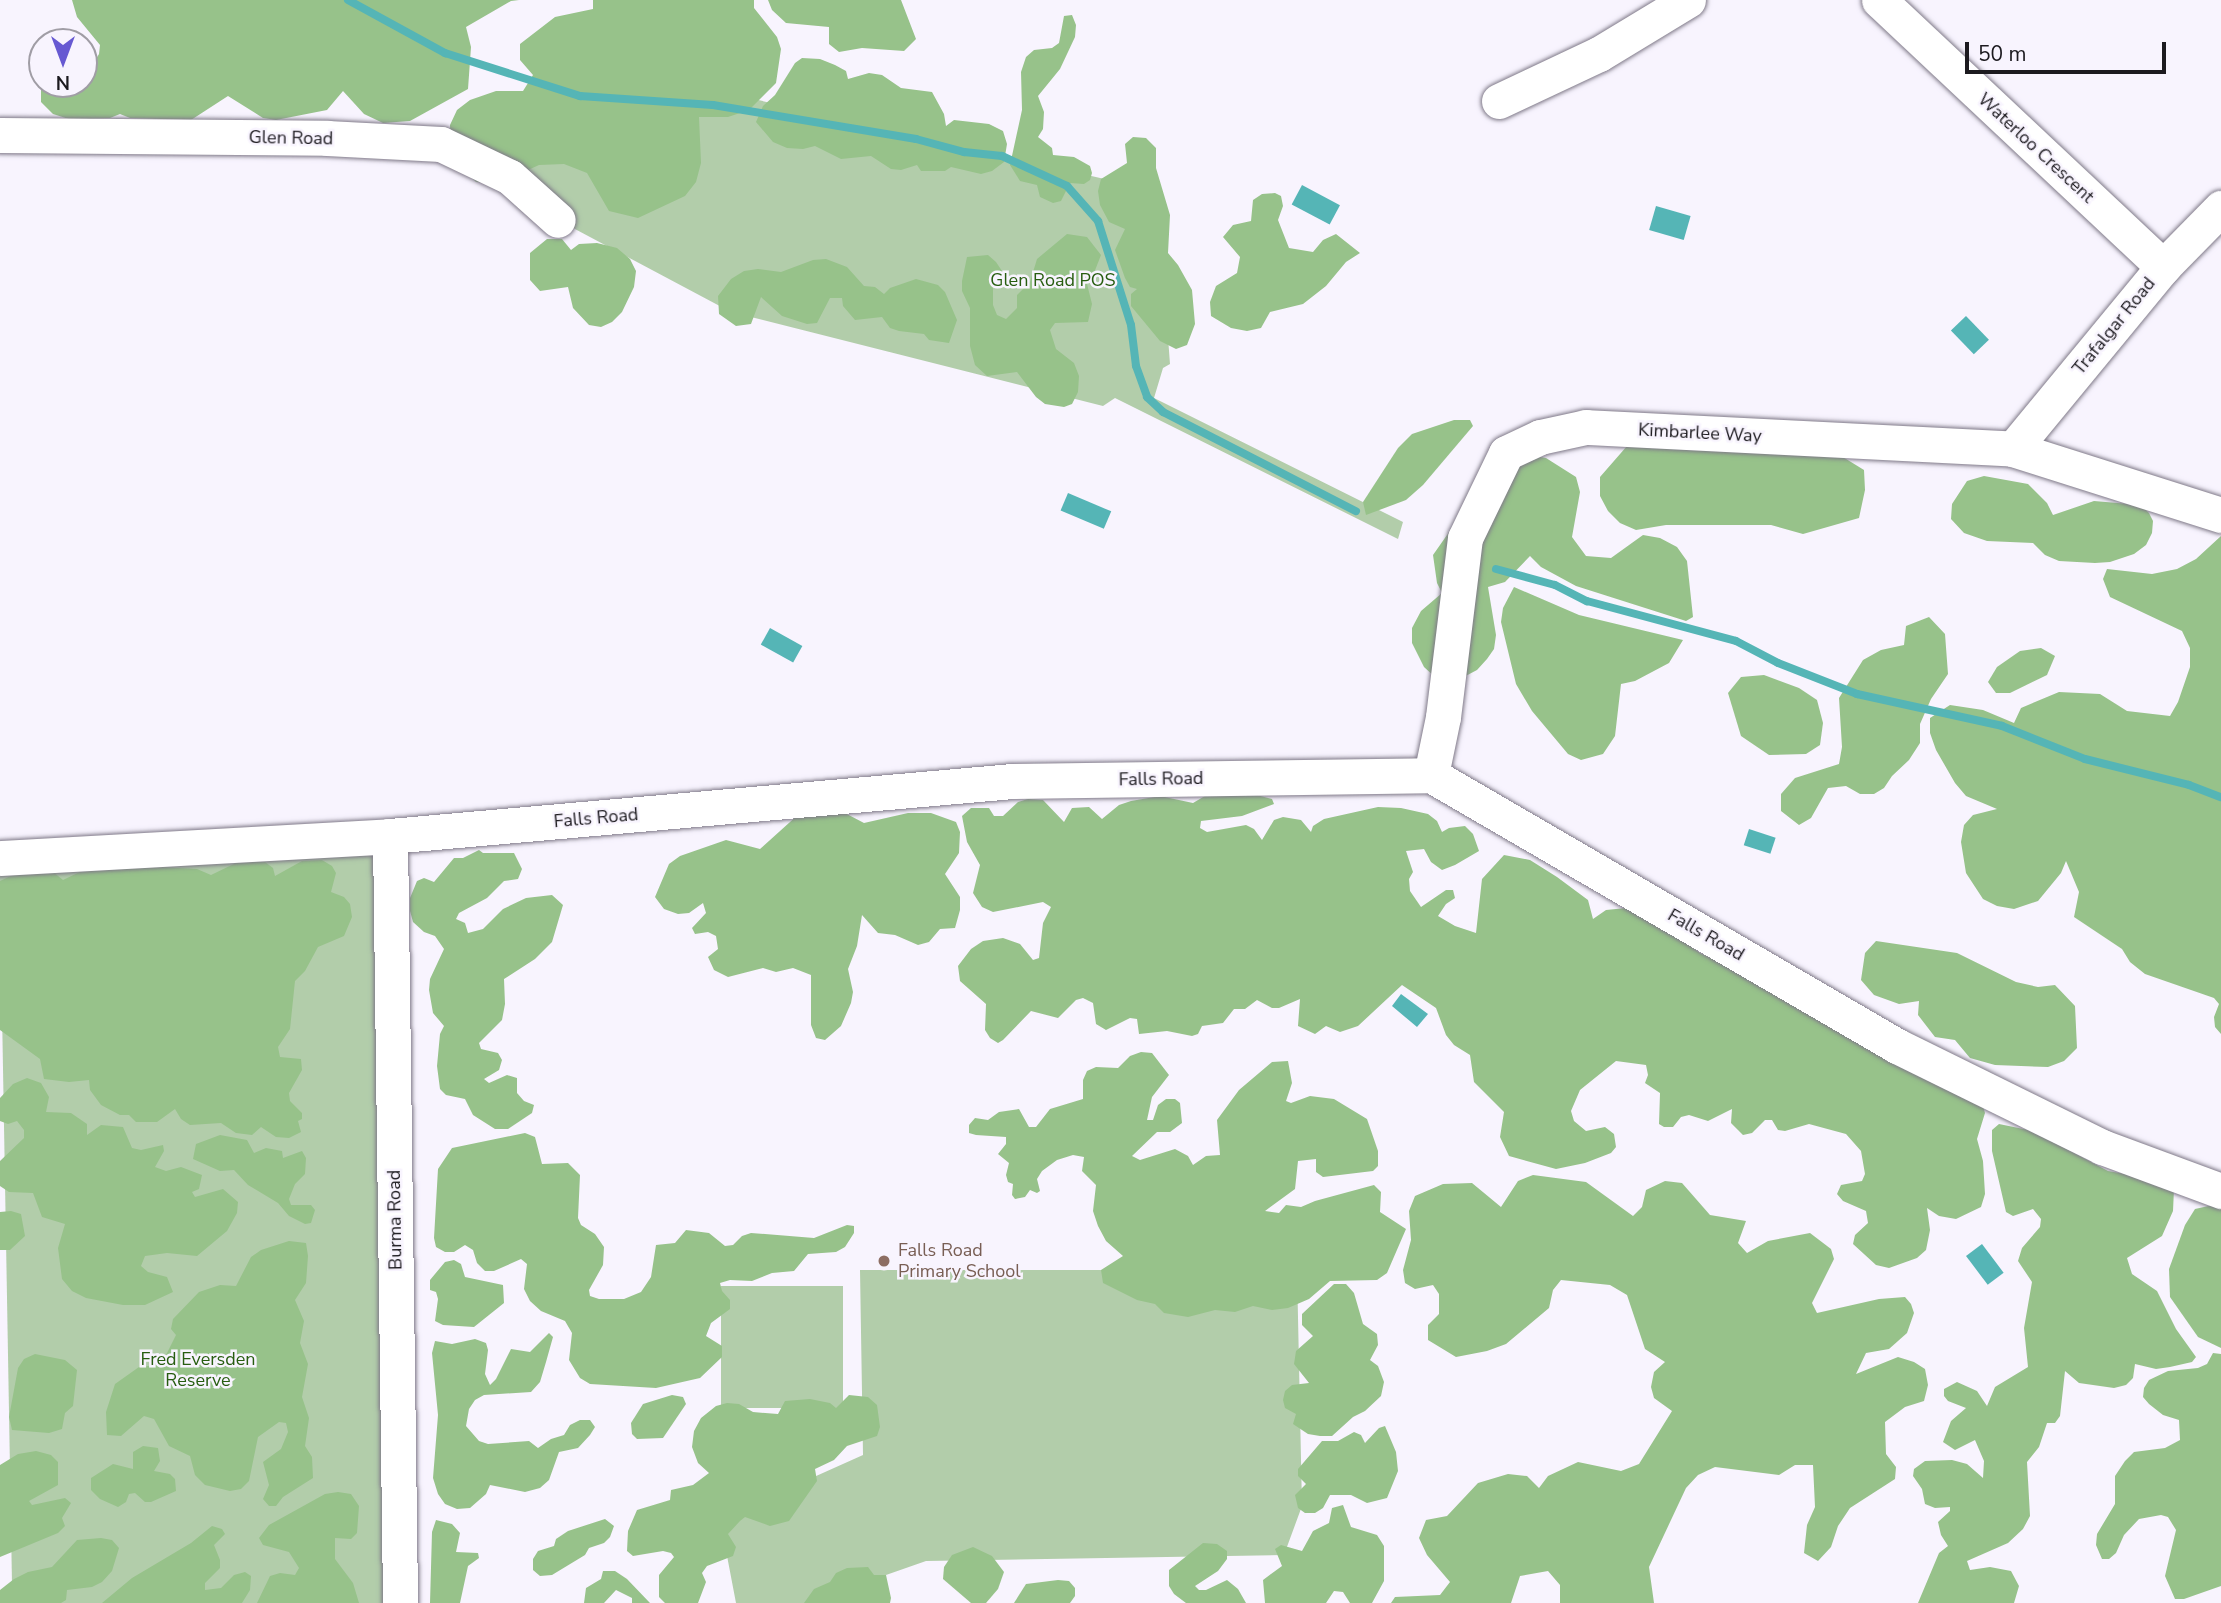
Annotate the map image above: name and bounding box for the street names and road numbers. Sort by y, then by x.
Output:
street label: Waterloo Crescent [1973,88,2099,208]
street label: Glen Road [249,126,333,150]
street label: Trafalgar Road [2068,273,2160,379]
street label: Kimbarlee Way [1638,419,1762,447]
street label: Falls Road [1118,767,1204,791]
street label: Falls Road [553,804,639,832]
street label: Falls Road [1664,904,1748,966]
street label: Burma Road [383,1170,407,1270]

